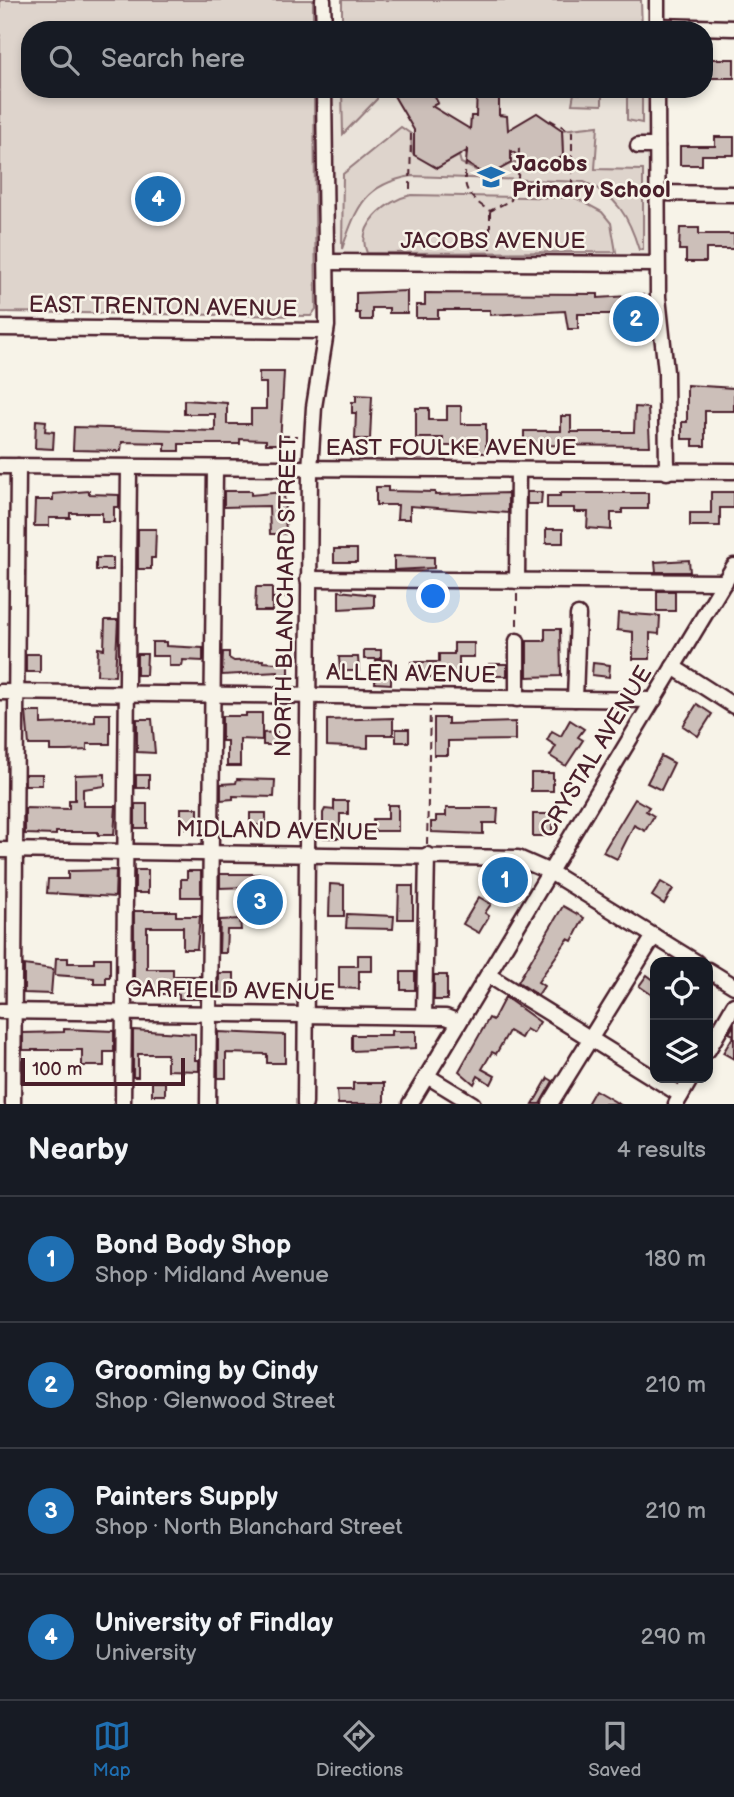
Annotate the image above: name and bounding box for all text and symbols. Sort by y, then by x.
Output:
search box [21,21,713,98]
icon: search [45,41,83,79]
text: Search here [101,44,245,75]
place label: Jacobs Primary School [512,150,671,204]
school or university icon: Jacobs Primary School [476,162,506,192]
pin: 4 [135,173,181,225]
street label: JACOBS AVENUE [401,227,585,255]
street label: EAST TRENTON AVENUE [28,291,298,323]
pin: 2 [613,293,659,345]
street label: NORTH BLANCHARD STREET [269,434,303,757]
street label: EAST FOULKE AVENUE [326,434,577,462]
your location [416,579,450,613]
street label: ALLEN AVENUE [326,659,496,689]
street label: CRYSTAL AVENUE [534,661,658,843]
street label: MIDLAND AVENUE [176,815,378,847]
pin: 1 [482,854,528,906]
pin: 3 [237,876,283,928]
map controls [650,957,713,1083]
button: locate [650,957,713,1020]
street label: GARFIELD AVENUE [125,975,335,1007]
button: layers [650,1020,713,1083]
scale bar [21,1055,186,1087]
text: 100 m [32,1058,83,1081]
text: Nearby [28,1132,128,1168]
text: 4 results [617,1136,706,1164]
text: Bond Body Shop [95,1230,291,1261]
text: 1 [46,1245,56,1273]
text: 180 m [645,1245,706,1273]
text: Shop · Midland Avenue [95,1261,329,1289]
text: Grooming by Cindy [95,1356,318,1387]
text: 2 [44,1371,58,1399]
text: 210 m [645,1371,706,1399]
text: Shop · Glenwood Street [95,1387,335,1415]
text: Painters Supply [95,1482,278,1513]
text: 3 [44,1497,58,1525]
text: 210 m [645,1497,706,1525]
text: Shop · North Blanchard Street [95,1513,403,1541]
text: University of Findlay [95,1608,333,1639]
text: 4 [44,1623,58,1651]
text: 290 m [640,1623,706,1651]
text: University [95,1639,196,1667]
tab: Map [93,1717,131,1782]
tab: Directions [316,1717,403,1782]
tab: Saved [588,1717,641,1782]

